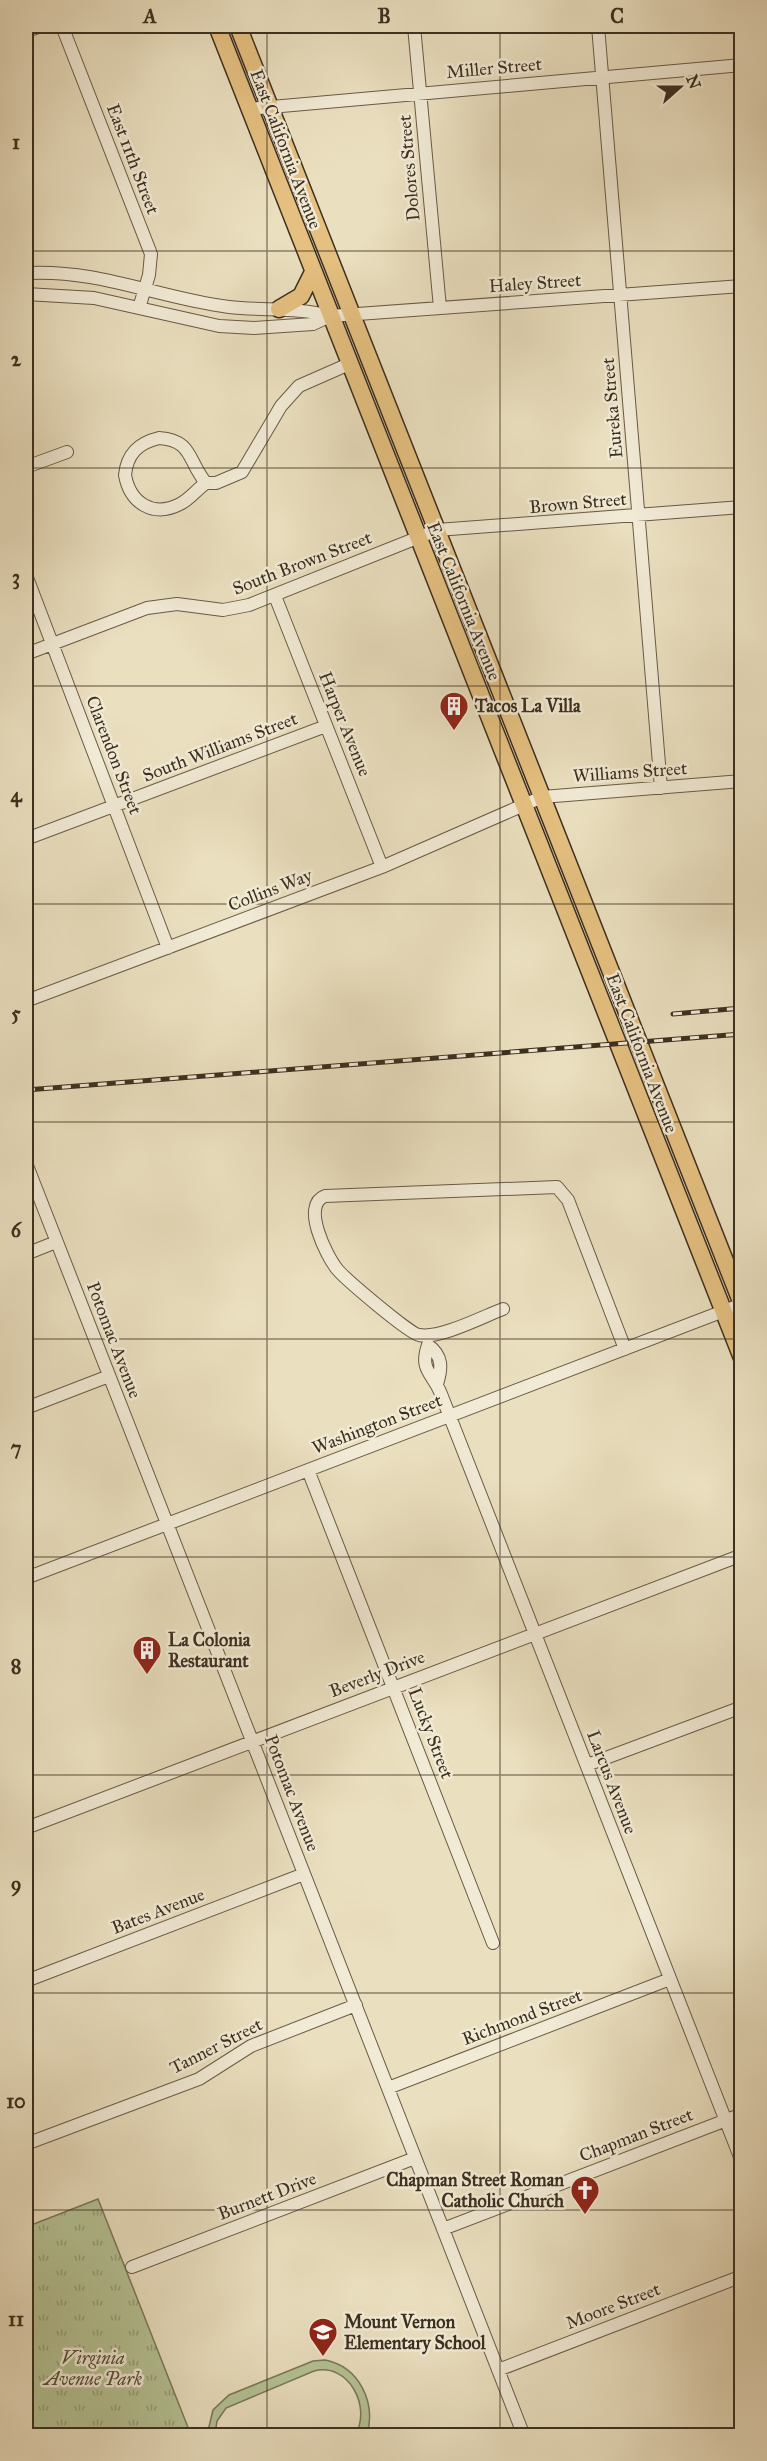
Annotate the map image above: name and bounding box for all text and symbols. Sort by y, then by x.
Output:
text: A [141,4,157,28]
text: B [377,4,391,28]
text: C [610,4,624,28]
street label: Miller Street [445,53,543,83]
north arrow [650,57,710,117]
street label: East California Avenue [245,66,327,232]
text: N [682,72,705,92]
street label: East 11th Street [102,101,164,218]
street label: Dolores Street [393,113,425,222]
text: 1 [12,130,20,154]
street label: Haley Street [488,269,582,297]
text: 2 [11,347,22,371]
street label: Eureka Street [597,356,627,459]
street label: Brown Street [528,488,628,518]
street label: East California Avenue [422,519,506,683]
street label: South Brown Street [229,526,375,600]
text: 3 [12,565,20,590]
street label: Harper Avenue [314,668,376,780]
building icon: Tacos La Villa [438,690,470,732]
street label: Clarendon Street [81,693,147,818]
place label: Tacos La Villa [474,695,581,717]
street label: South Williams Street [139,707,301,787]
street label: Williams Street [572,757,689,787]
text: 4 [10,783,22,808]
street label: Collins Way [225,864,316,916]
street label: East California Avenue [601,970,683,1136]
text: 5 [11,1001,21,1025]
text: 6 [11,1218,23,1242]
street label: Potomac Avenue [82,1279,146,1401]
street label: Washington Street [309,1389,446,1460]
text: 7 [11,1436,22,1460]
place label: La Colonia Restaurant [168,1629,251,1672]
building icon: La Colonia Restaurant [131,1634,163,1676]
street label: Beverly Drive [326,1646,428,1702]
text: 8 [11,1654,21,1678]
street label: Lucky Street [404,1684,459,1782]
street label: Larcus Avenue [582,1727,642,1837]
street label: Potomac Avenue [260,1732,324,1854]
text: 9 [11,1872,21,1897]
street label: Bates Avenue [108,1883,208,1939]
street label: Richmond Street [459,1984,586,2050]
street label: Tanner Street [166,2013,267,2079]
text: 10 [6,2089,26,2113]
street label: Chapman Street [576,2103,696,2167]
street label: Burnett Drive [215,2167,319,2225]
place label: Chapman Street Roman Catholic Church [386,2169,565,2212]
church icon: Chapman Street Roman Catholic Church [569,2174,601,2216]
street label: Moore Street [563,2278,664,2334]
text: 11 [8,2307,24,2331]
place label: Mount Vernon Elementary School [344,2311,487,2355]
school or university icon: Mount Vernon Elementary School [307,2316,339,2358]
park label: Virginia Avenue Park [42,2347,142,2390]

